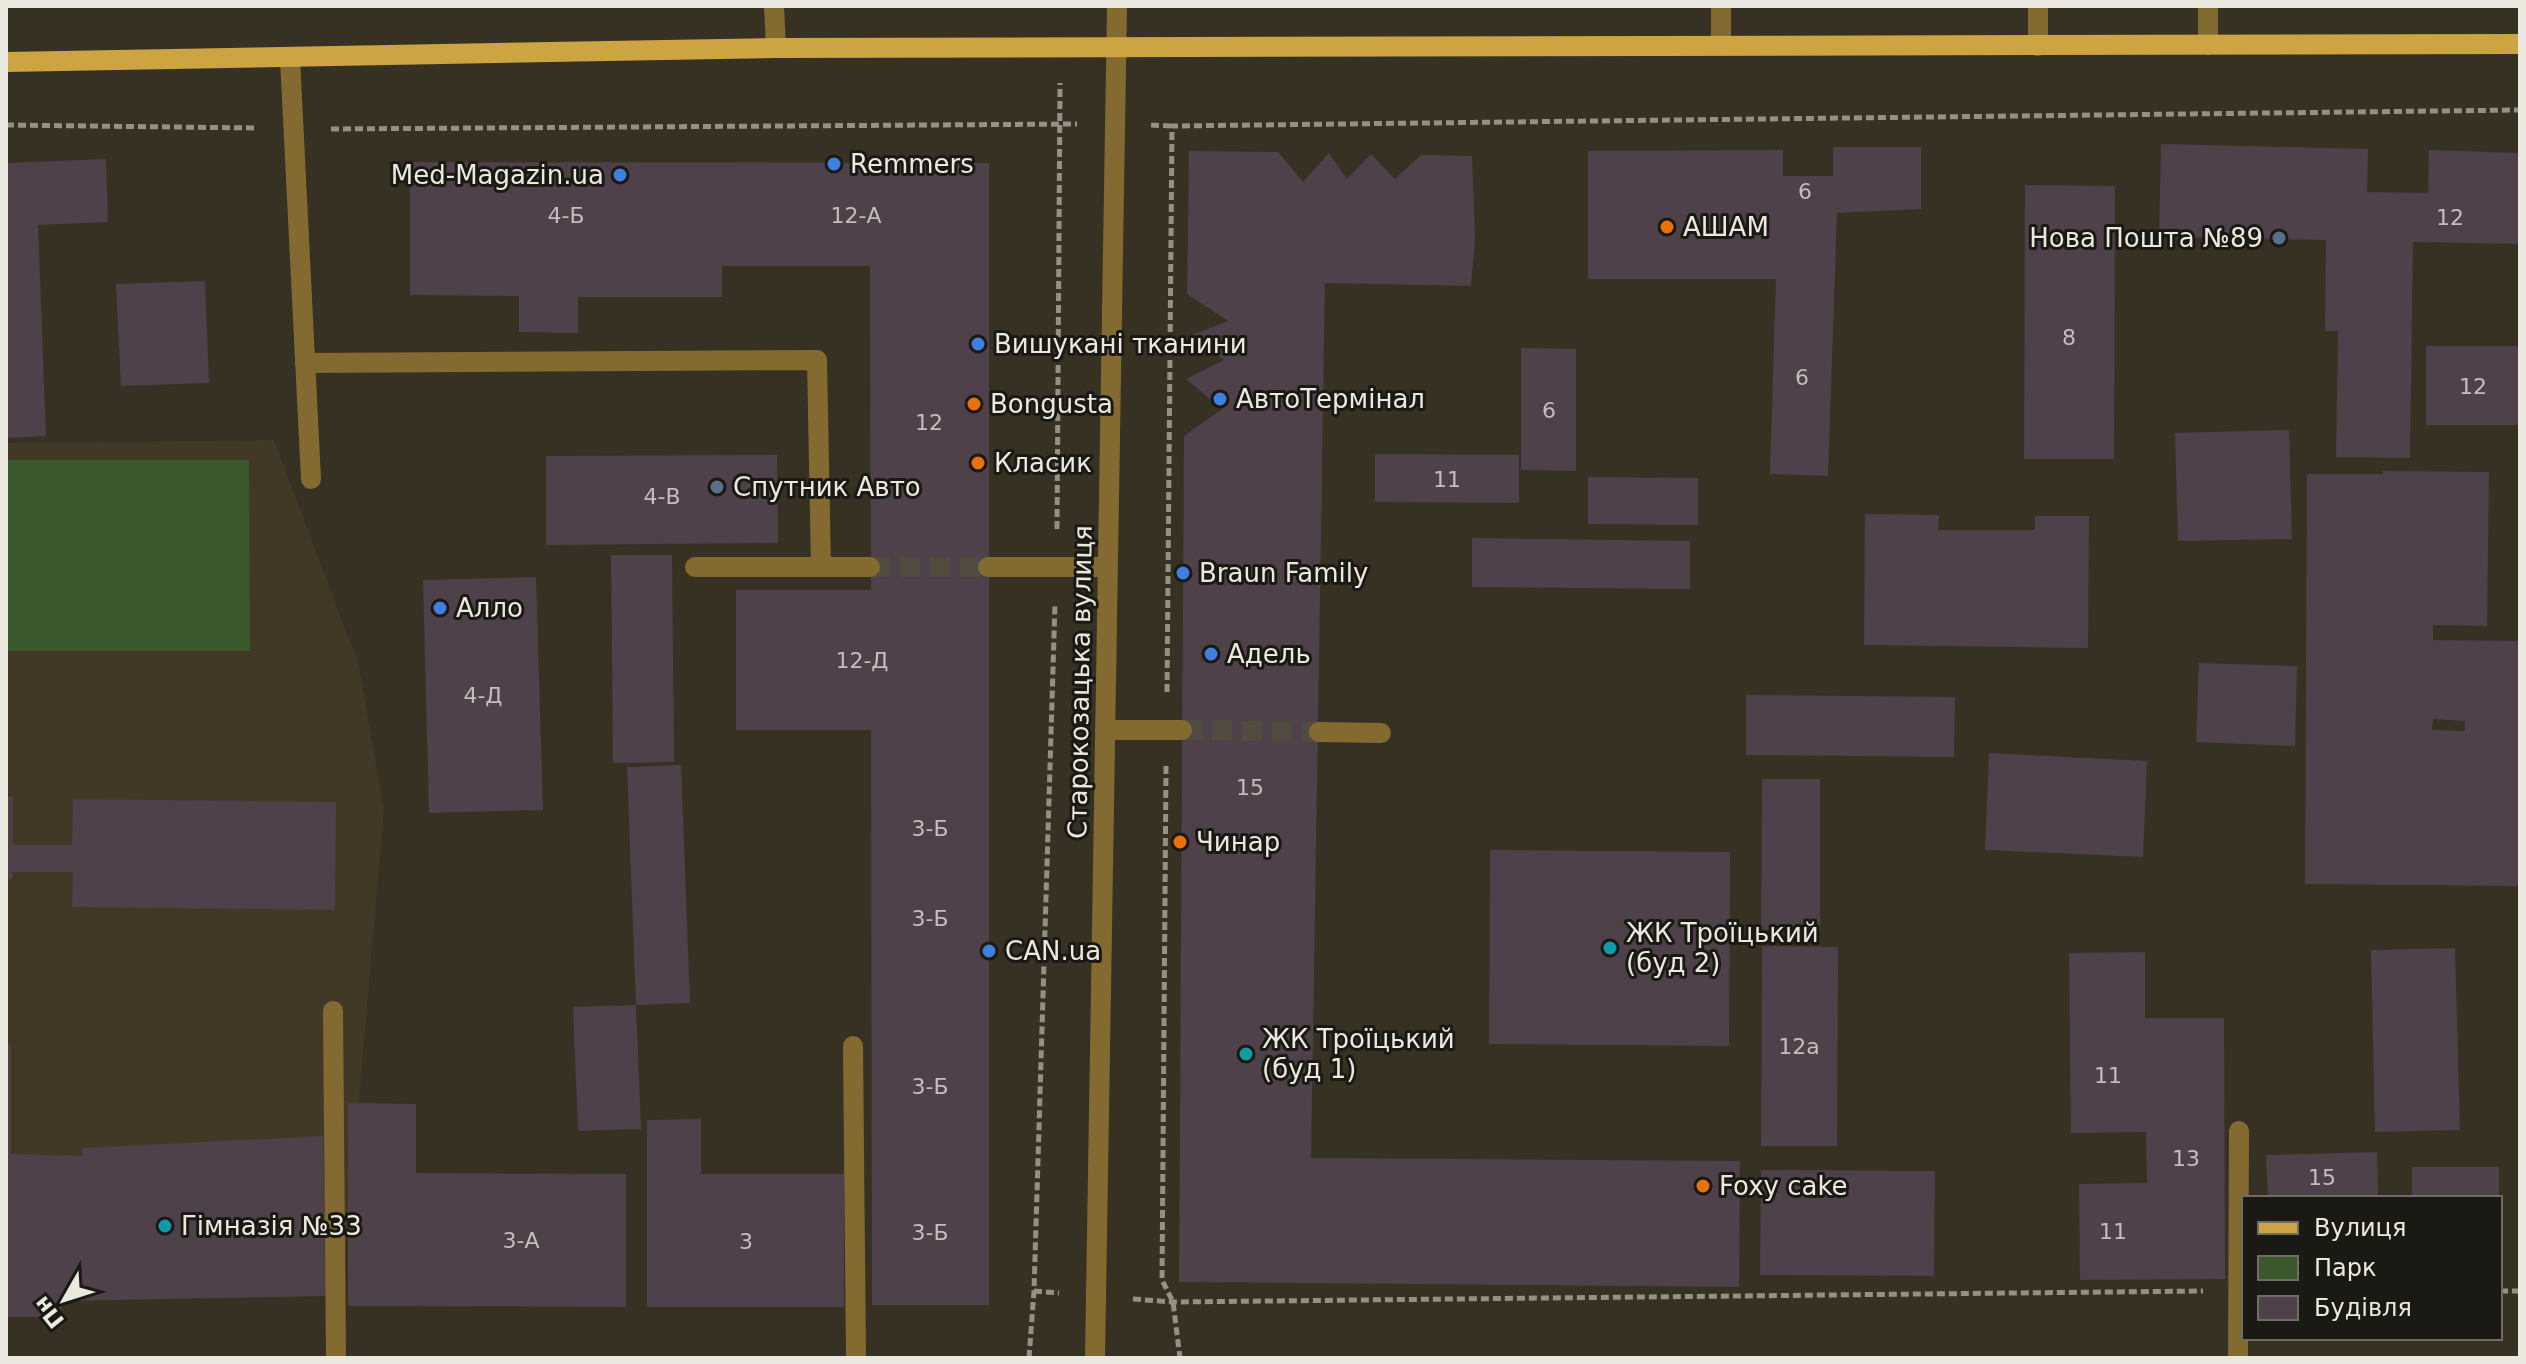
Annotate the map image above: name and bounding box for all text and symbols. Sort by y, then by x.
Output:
place label: Remmers [850,149,974,179]
marker: Remmers [825,155,843,173]
place label: Med-Magazin.ua [391,160,604,190]
marker: Med-Magazin.ua [611,166,629,184]
house number: 6 [1798,179,1812,204]
house number: 4-Б [547,203,585,228]
house number: 12-А [831,203,881,228]
house number: 12 [2436,205,2464,230]
place label: АШАМ [1683,212,1769,242]
marker: АШАМ [1658,218,1676,236]
place label: Нова Пошта №89 [2029,223,2263,253]
marker: Нова Пошта №89 [2270,229,2288,247]
house number: 8 [2062,325,2076,350]
place label: Вишукані тканини [994,329,1247,359]
marker: Вишукані тканини [969,335,987,353]
house number: 6 [1795,365,1809,390]
house number: 12 [2459,374,2487,399]
place label: АвтоТермінал [1236,384,1425,414]
place label: Bongusta [990,389,1113,419]
marker: АвтоТермінал [1211,390,1229,408]
marker: Bongusta [965,395,983,413]
house number: 6 [1542,398,1556,423]
house number: 12 [915,410,943,435]
place label: Класик [994,448,1092,478]
marker: Класик [969,454,987,472]
house number: 11 [1433,467,1461,492]
place label: Спутник Авто [733,472,921,502]
marker: Спутник Авто [708,478,726,496]
house number: 4-В [643,484,681,509]
street label: Старокозацька вулиця [1062,525,1098,839]
place label: Braun Family [1199,558,1368,588]
marker: Braun Family [1174,564,1192,582]
place label: Алло [456,593,523,623]
marker: Алло [431,599,449,617]
place label: Адель [1227,639,1311,669]
marker: Адель [1202,645,1220,663]
house number: 12-Д [835,648,889,673]
house number: 4-Д [463,683,503,708]
house number: 15 [1236,775,1264,800]
house number: 3-Б [911,816,949,841]
place label: Чинар [1196,827,1280,857]
marker: Чинар [1171,833,1189,851]
house number: 3-Б [911,906,949,931]
place label: ЖК Троїцький (буд 2) [1626,918,1819,978]
place label: CAN.ua [1005,936,1101,966]
marker: ЖК Троїцький (буд 2) [1601,939,1619,957]
marker: CAN.ua [980,942,998,960]
place label: ЖК Троїцький (буд 1) [1262,1024,1455,1084]
house number: 12а [1778,1034,1820,1059]
marker: ЖК Троїцький (буд 1) [1237,1045,1255,1063]
house number: 11 [2094,1063,2122,1088]
house number: 3-Б [911,1074,949,1099]
house number: 13 [2172,1146,2200,1171]
house number: 15 [2308,1165,2336,1190]
place label: Foxy cake [1719,1171,1848,1201]
marker: Foxy cake [1694,1177,1712,1195]
legend [2242,1196,2502,1340]
place label: Гімназія №33 [181,1211,362,1241]
text: Вулиця [2314,1214,2406,1242]
marker: Гімназія №33 [156,1217,174,1235]
house number: 11 [2099,1219,2127,1244]
house number: 3-Б [911,1220,949,1245]
house number: 3-А [503,1228,540,1253]
house number: 3 [739,1229,753,1254]
text: Парк [2314,1254,2376,1282]
north arrow [24,1260,104,1340]
text: Пн [29,1291,69,1333]
text: Будівля [2314,1294,2412,1322]

